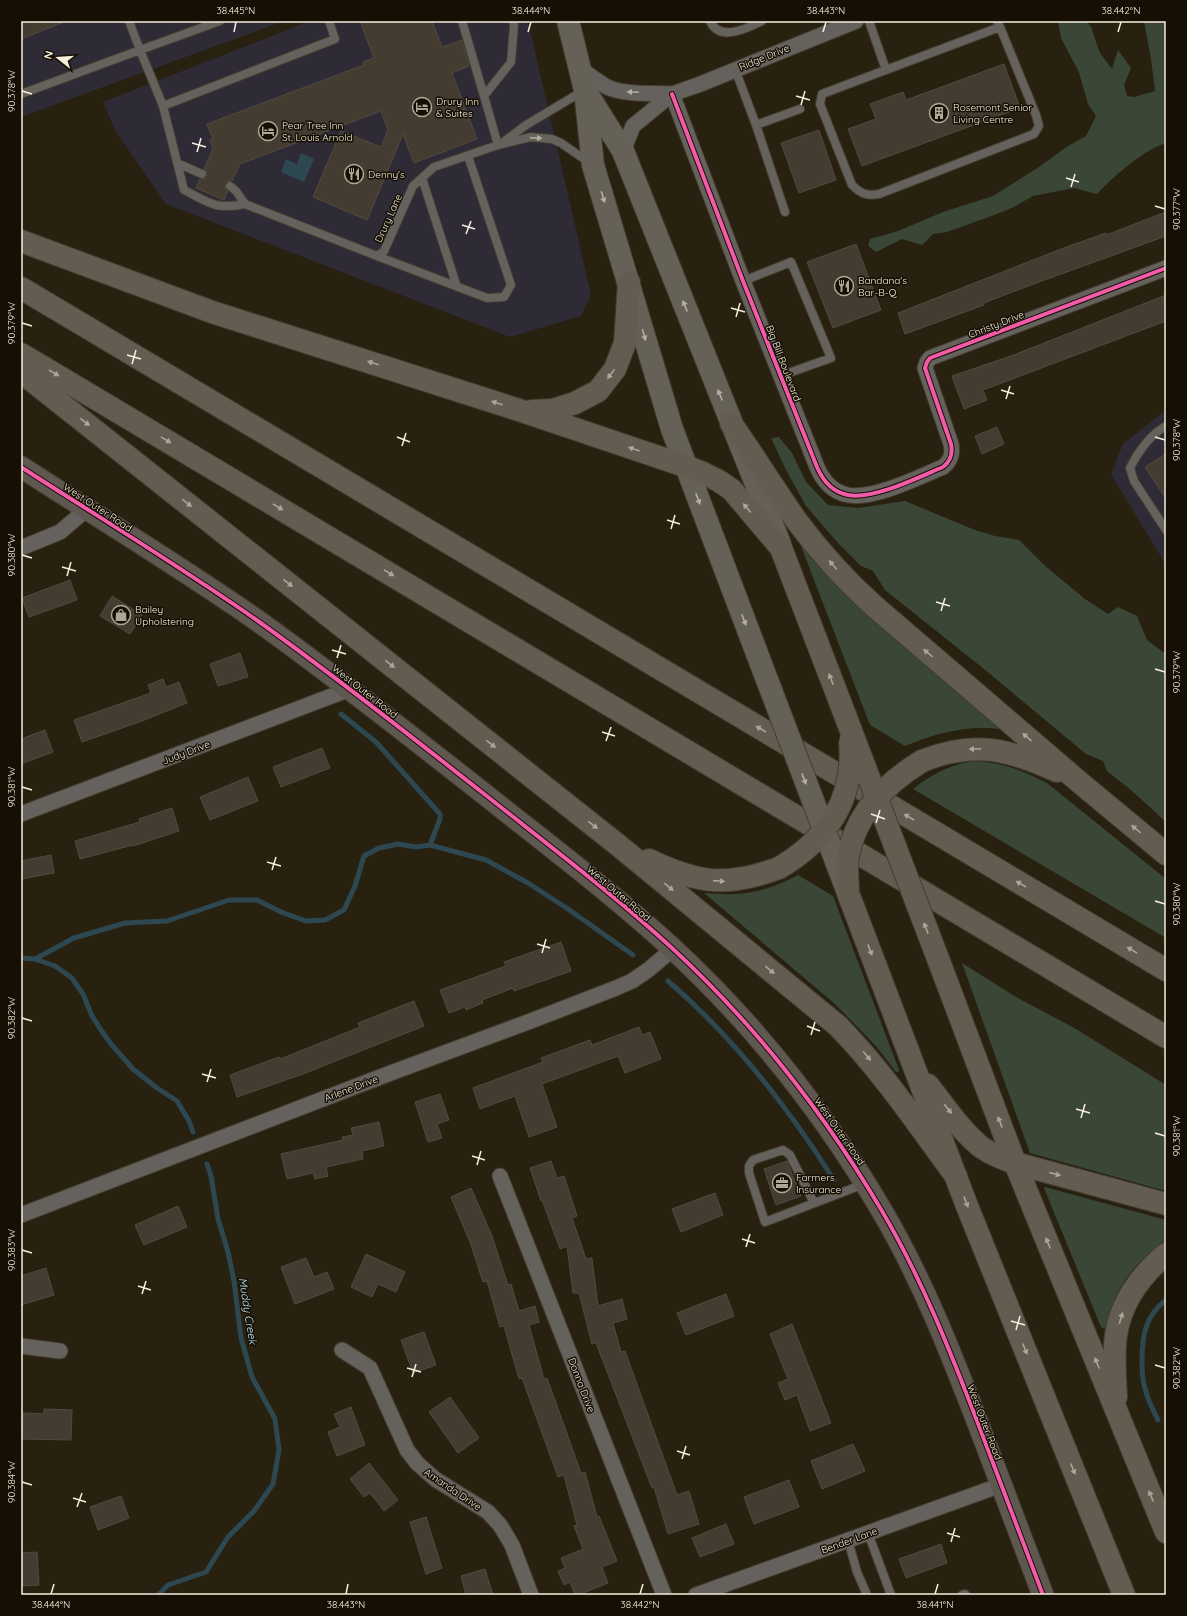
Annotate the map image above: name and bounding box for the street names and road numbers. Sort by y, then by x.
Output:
street label: Ridge Drive [737,41,792,73]
street label: Drury Lane [372,192,405,245]
street label: Christy Drive [966,308,1026,341]
street label: Big Bill Boulevard [763,323,804,403]
street label: West Outer Road [61,480,135,535]
street label: West Outer Road [329,662,400,721]
street label: Judy Drive [161,737,212,767]
street label: West Outer Road [584,863,653,924]
street label: Arlene Drive [323,1072,380,1105]
street label: West Outer Road [811,1095,868,1168]
street label: Donna Drive [565,1356,598,1415]
street label: West Outer Road [964,1383,1005,1462]
street label: Amanda Drive [422,1465,484,1514]
street label: Bender Lane [819,1524,879,1557]

